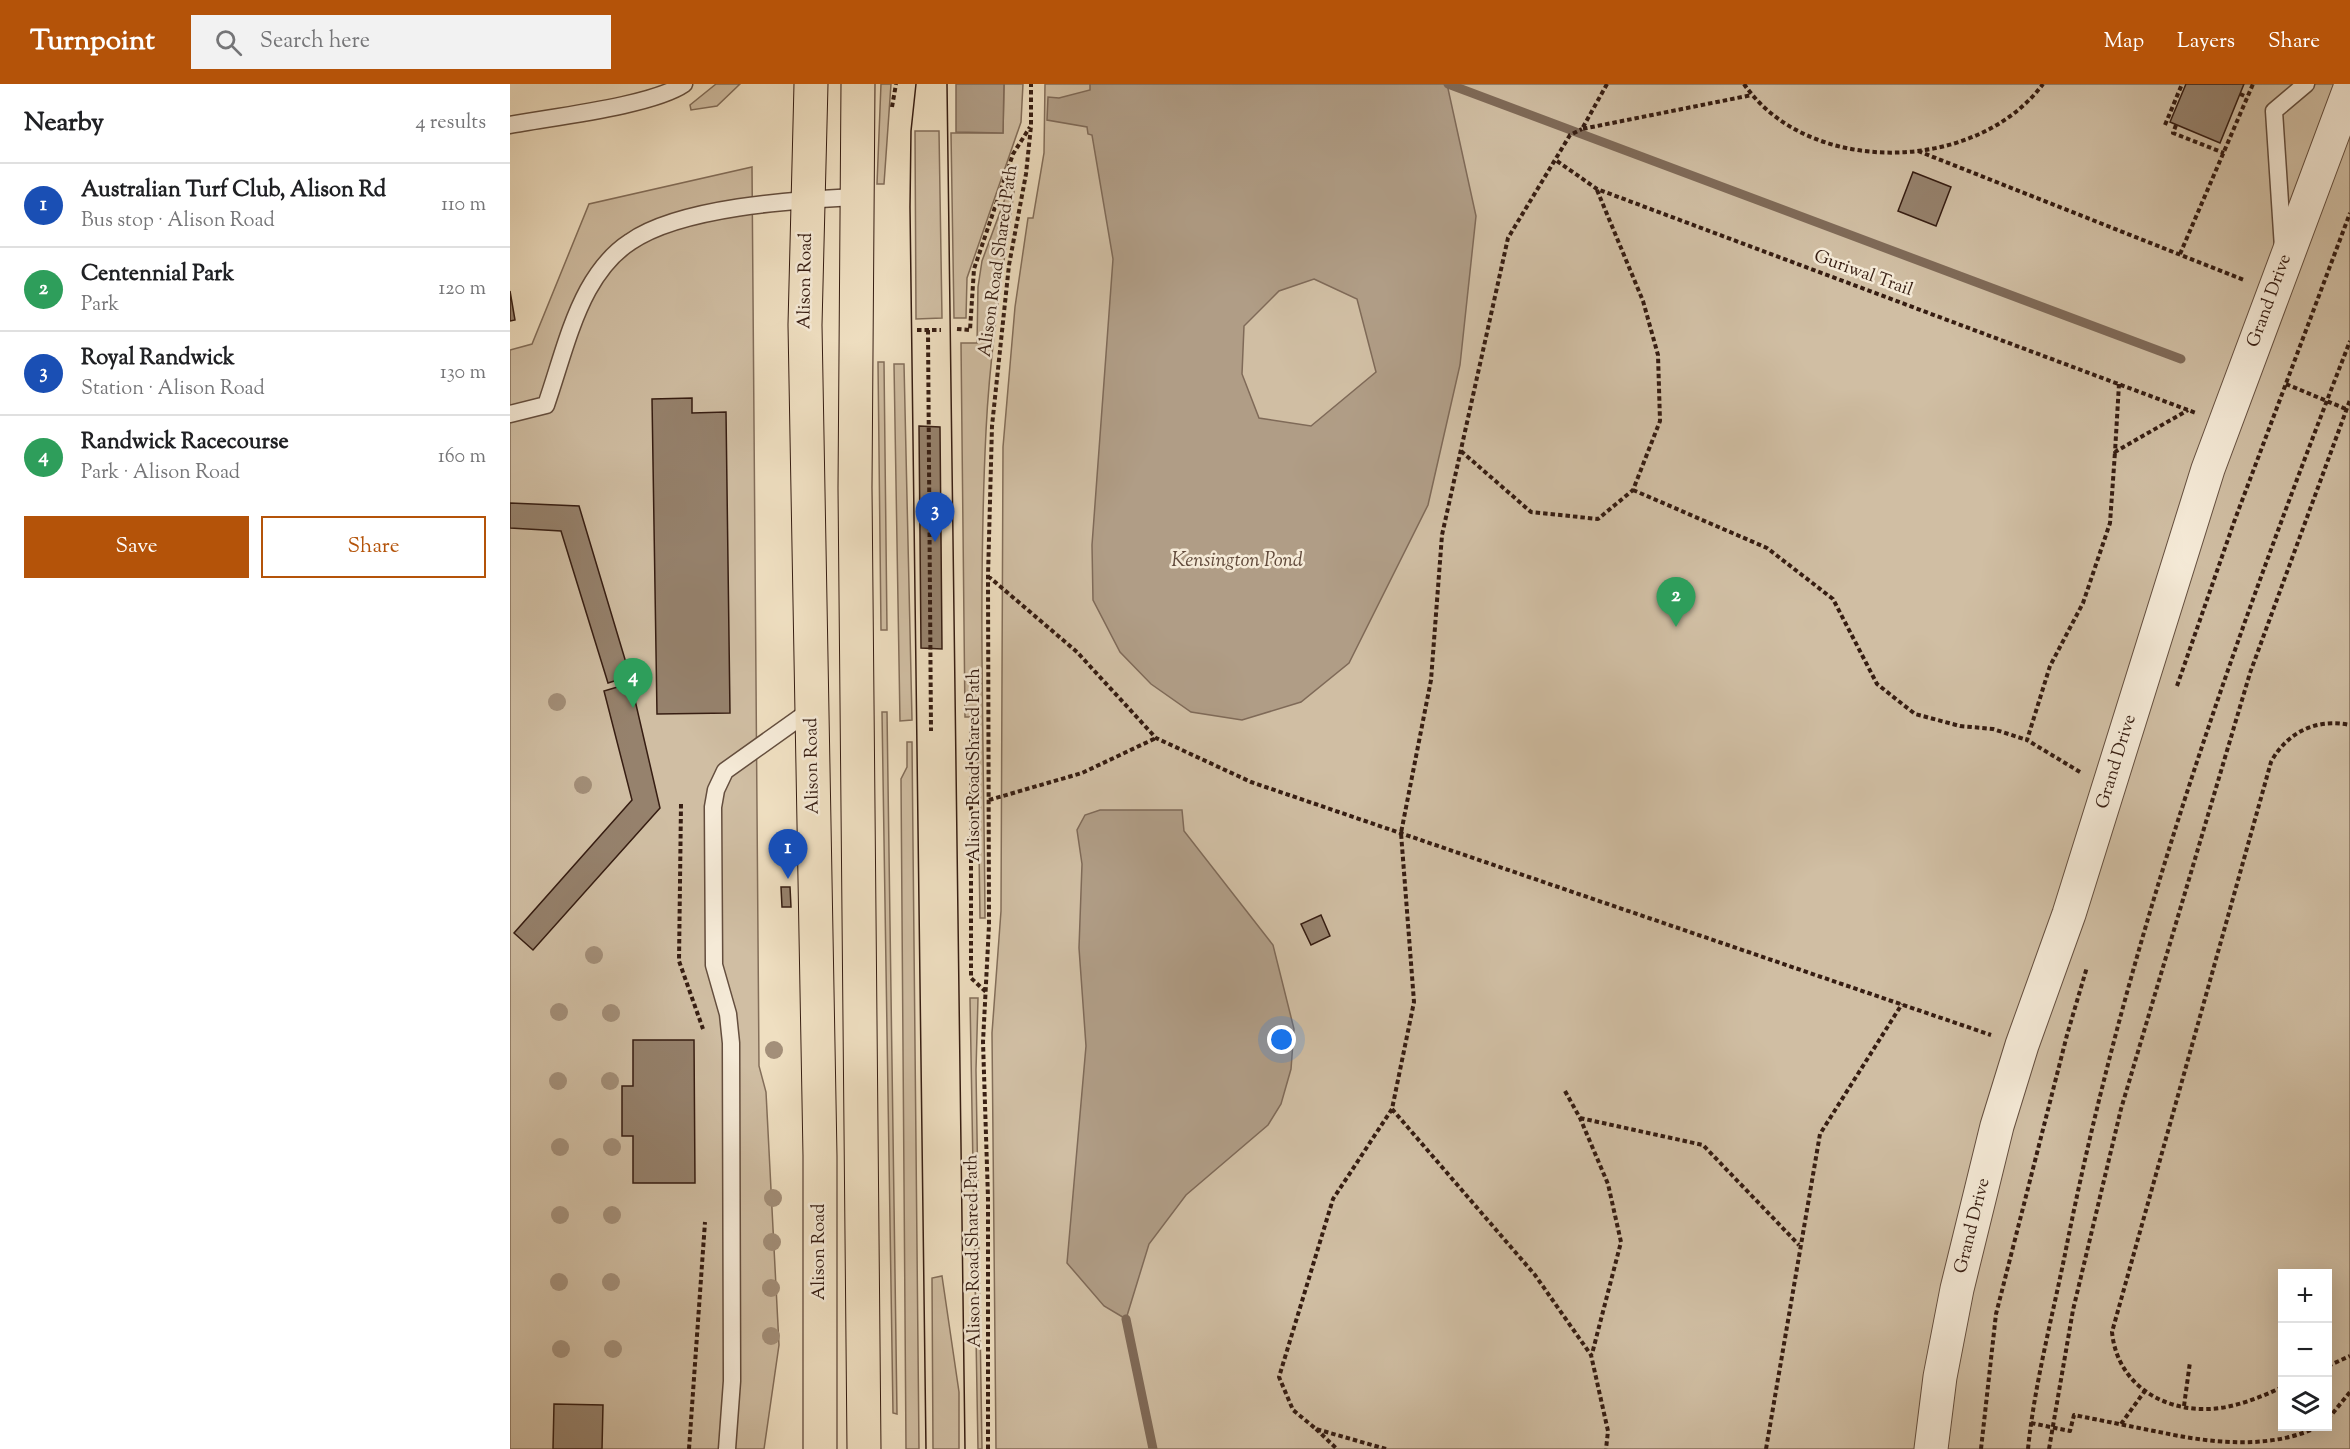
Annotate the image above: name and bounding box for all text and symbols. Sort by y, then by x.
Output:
search box [191,15,611,69]
text: Turnpoint [30,22,155,62]
icon: search [212,26,245,59]
text: Search here [260,26,370,58]
text: Map [2104,27,2144,57]
text: Layers [2177,27,2235,57]
text: Share [2268,27,2320,57]
text: Nearby [24,105,104,142]
text: 4 results [415,109,486,138]
street label: Alison Road Shared Path [973,163,1025,359]
text: Australian Turf Club, Alison Rd [81,175,386,207]
text: 1 [40,191,47,220]
text: 110 m [441,191,486,220]
text: Bus stop · Alison Road [81,207,275,236]
street label: Alison Road [792,232,820,330]
street label: Guriwal Trail [1810,244,1916,304]
street label: Grand Drive [2241,251,2299,351]
text: Centennial Park [81,259,234,291]
text: 2 [39,275,48,304]
text: 120 m [438,275,486,304]
text: Park [81,291,119,320]
text: Royal Randwick [81,343,235,375]
text: 3 [39,359,48,388]
text: 130 m [440,359,486,388]
text: Station · Alison Road [81,375,265,404]
text: Randwick Racecourse [81,427,289,459]
text: 4 [38,443,49,472]
text: 160 m [438,443,486,472]
text: Park · Alison Road [81,459,240,488]
pin: 3 [916,492,954,542]
button: Save [24,516,249,578]
button: Share [261,516,486,578]
water label: Kensington Pond [1171,547,1303,576]
pin: 2 [1656,578,1696,627]
pin: 4 [614,658,652,708]
street label: Alison Road Shared Path [962,668,988,862]
street label: Grand Drive [2090,712,2144,812]
street label: Alison Road [799,717,827,815]
pin: 1 [768,830,808,879]
your location [1267,1025,1296,1054]
street label: Alison Road Shared Path [959,1154,989,1348]
street label: Grand Drive [1949,1176,1997,1276]
street label: Alison Road [807,1204,833,1300]
map controls [2278,1269,2332,1431]
button: + [2278,1269,2332,1323]
button: − [2278,1323,2332,1377]
button: layers [2278,1377,2332,1431]

